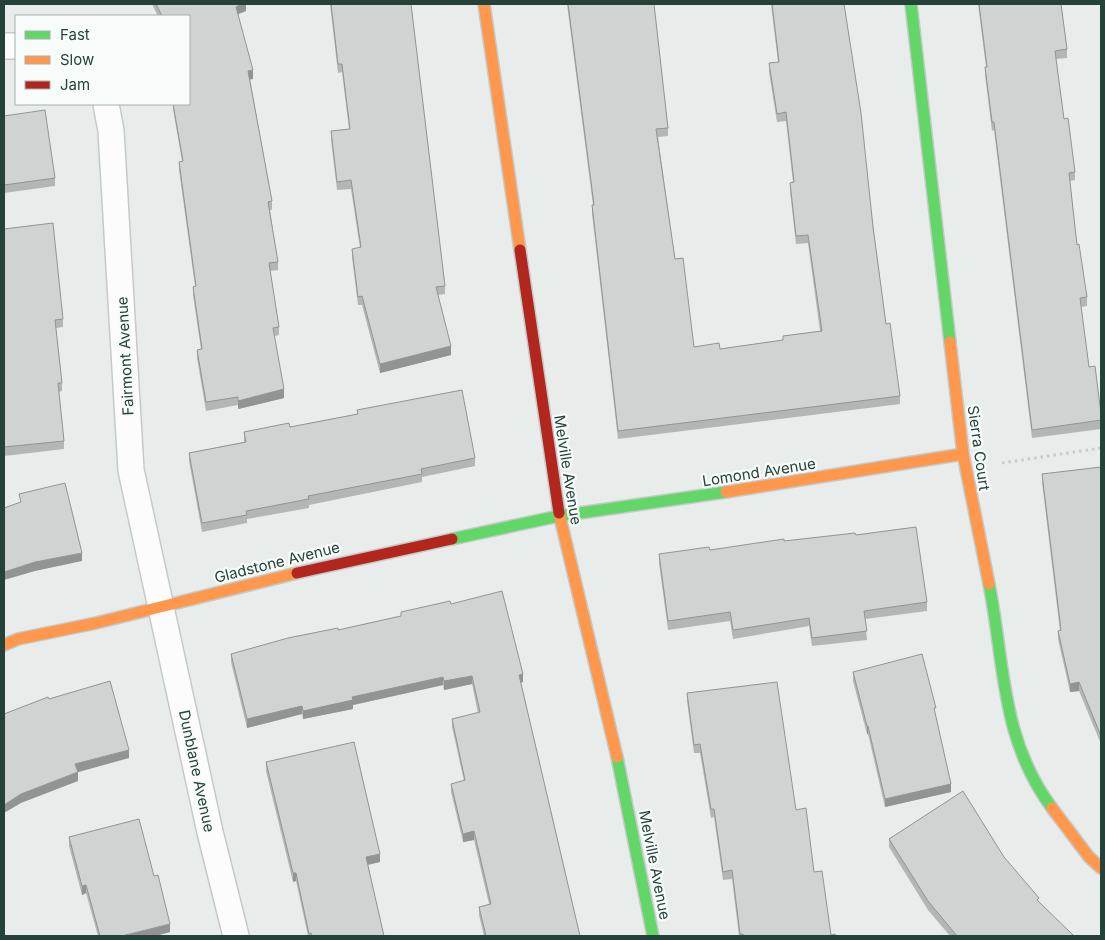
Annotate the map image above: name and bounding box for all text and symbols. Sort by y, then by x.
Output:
legend [15,15,190,105]
text: Fast [60,25,90,44]
text: Slow [60,50,94,69]
text: Jam [60,75,90,94]
street label: Fairmont Avenue [112,296,138,416]
street label: Sierra Court [964,404,994,492]
street label: Melville Avenue [550,414,586,526]
street label: Lomond Avenue [701,454,817,490]
street label: Gladstone Avenue [212,537,342,587]
street label: Dunblane Avenue [175,708,219,834]
street label: Melville Avenue [635,809,675,921]

